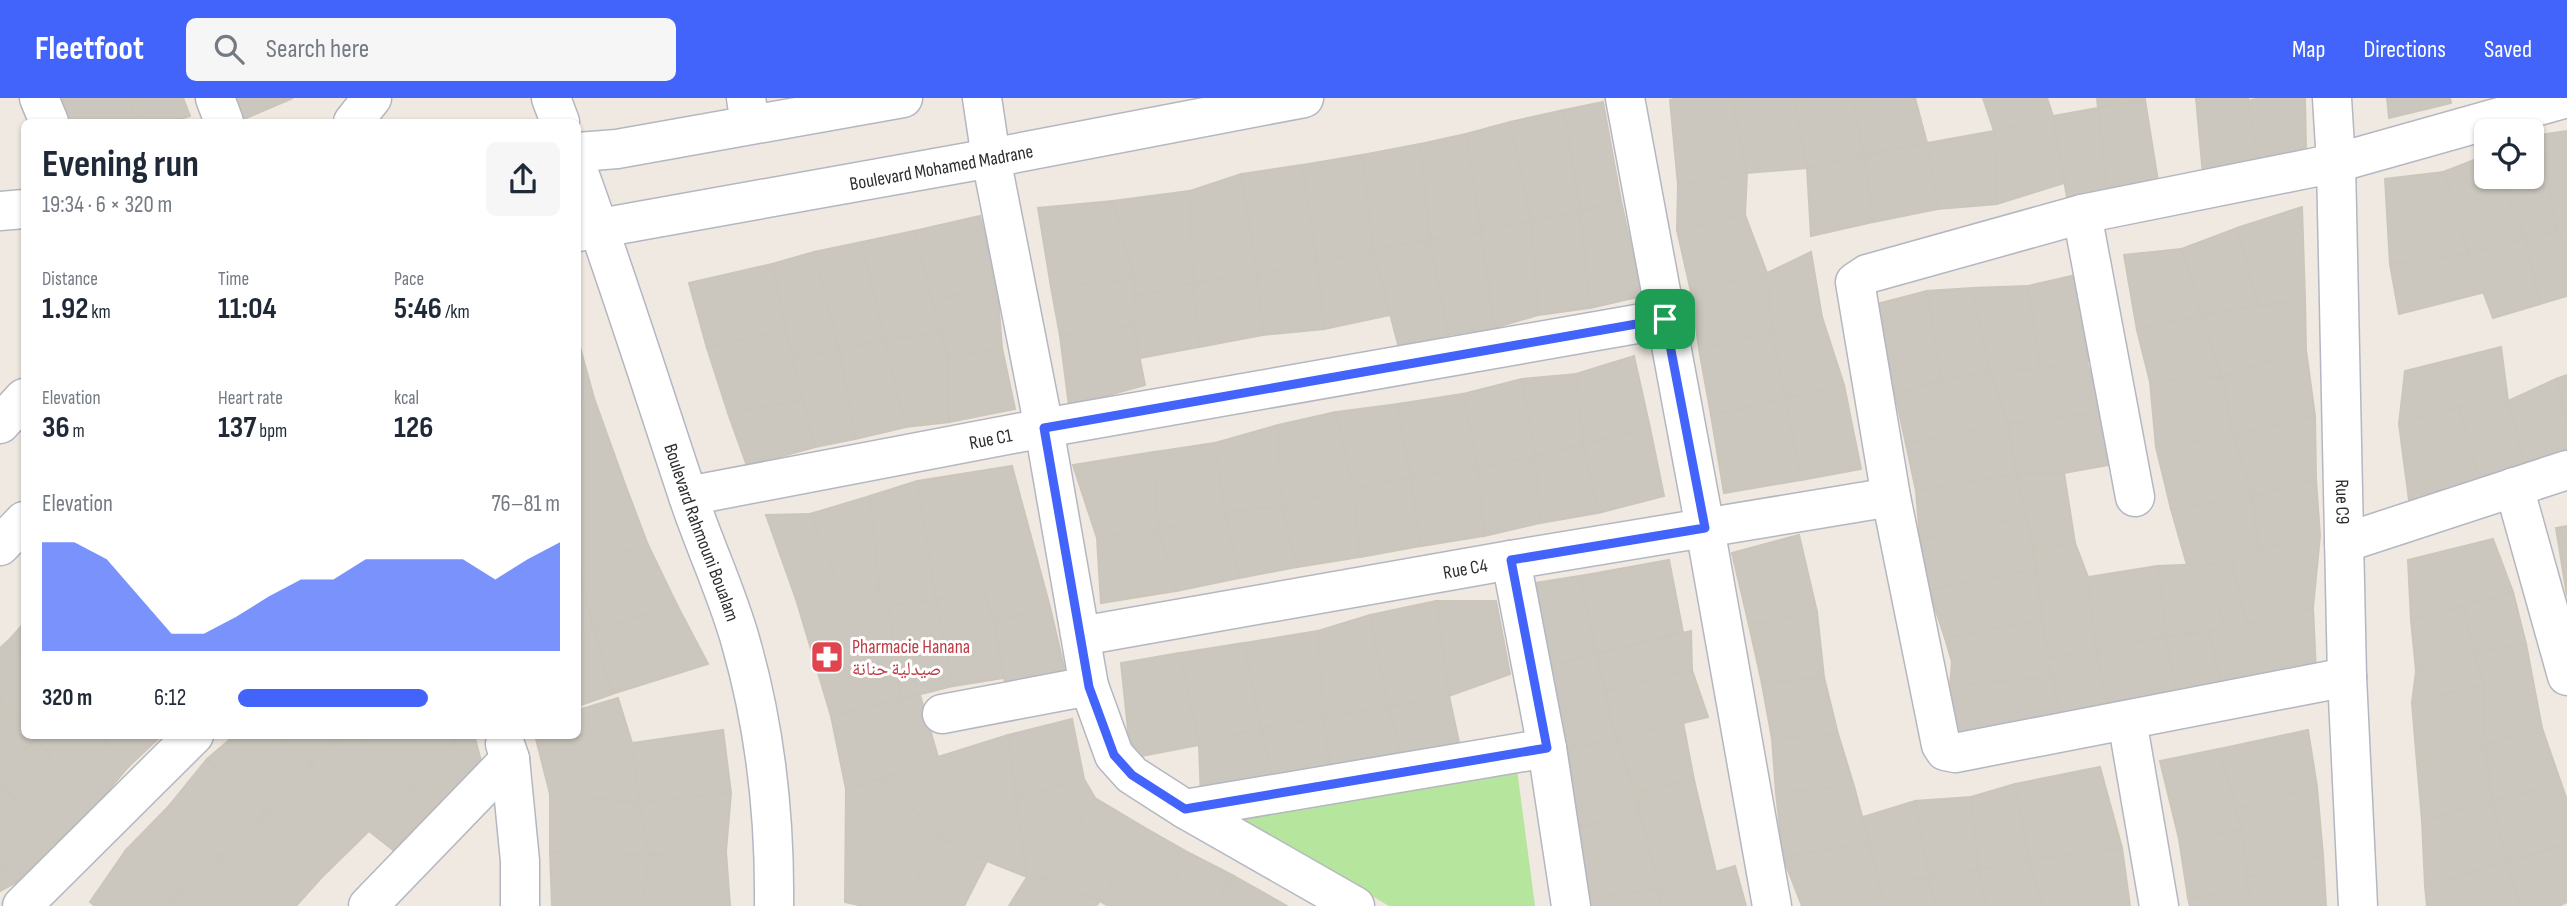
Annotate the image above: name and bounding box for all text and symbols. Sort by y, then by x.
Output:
search box [186,18,676,81]
text: Fleetfoot [35,29,144,69]
icon: search [210,30,248,68]
text: Search here [266,34,369,65]
text: Map [2292,35,2325,64]
text: Directions [2363,35,2446,64]
text: Saved [2484,35,2532,64]
map controls [2474,119,2544,189]
button: locate [2474,119,2544,189]
street label: Boulevard Mohamed Madrane [848,140,1035,196]
text: Evening run [42,142,199,187]
button: share [486,142,560,216]
text: 19:34 · 6 × 320 m [42,191,172,219]
text: Distance [42,268,98,291]
text: Time [218,268,249,291]
text: Pace [394,268,424,291]
pin [1635,289,1695,349]
text: 1.92 [42,291,88,327]
text: 11:04 [218,291,276,327]
text: 5:46 [394,291,442,327]
icon: arrive [1646,300,1684,338]
text: km [88,301,111,324]
text: /km [442,301,470,324]
text: Elevation [42,387,101,410]
text: Heart rate [218,387,283,410]
text: kcal [394,387,419,410]
text: 36 [42,410,70,446]
text: 137 [218,410,256,446]
text: 126 [394,410,433,446]
text: m [70,420,85,443]
text: bpm [256,420,287,443]
street label: Rue C1 [967,424,1015,455]
street label: Boulevard Rahmouni Boualam [658,441,744,625]
street label: Rue C9 [2330,479,2354,525]
text: Elevation [42,490,113,518]
text: 76–81 m [491,490,560,518]
street label: Rue C4 [1441,554,1489,585]
place label: Pharmacie Hanana صيدلية حنانة [852,636,970,681]
pharmacy icon: Pharmacie Hanana صيدلية حنانة [808,638,846,676]
text: 320 m [42,684,92,712]
text: 6:12 [154,684,186,712]

